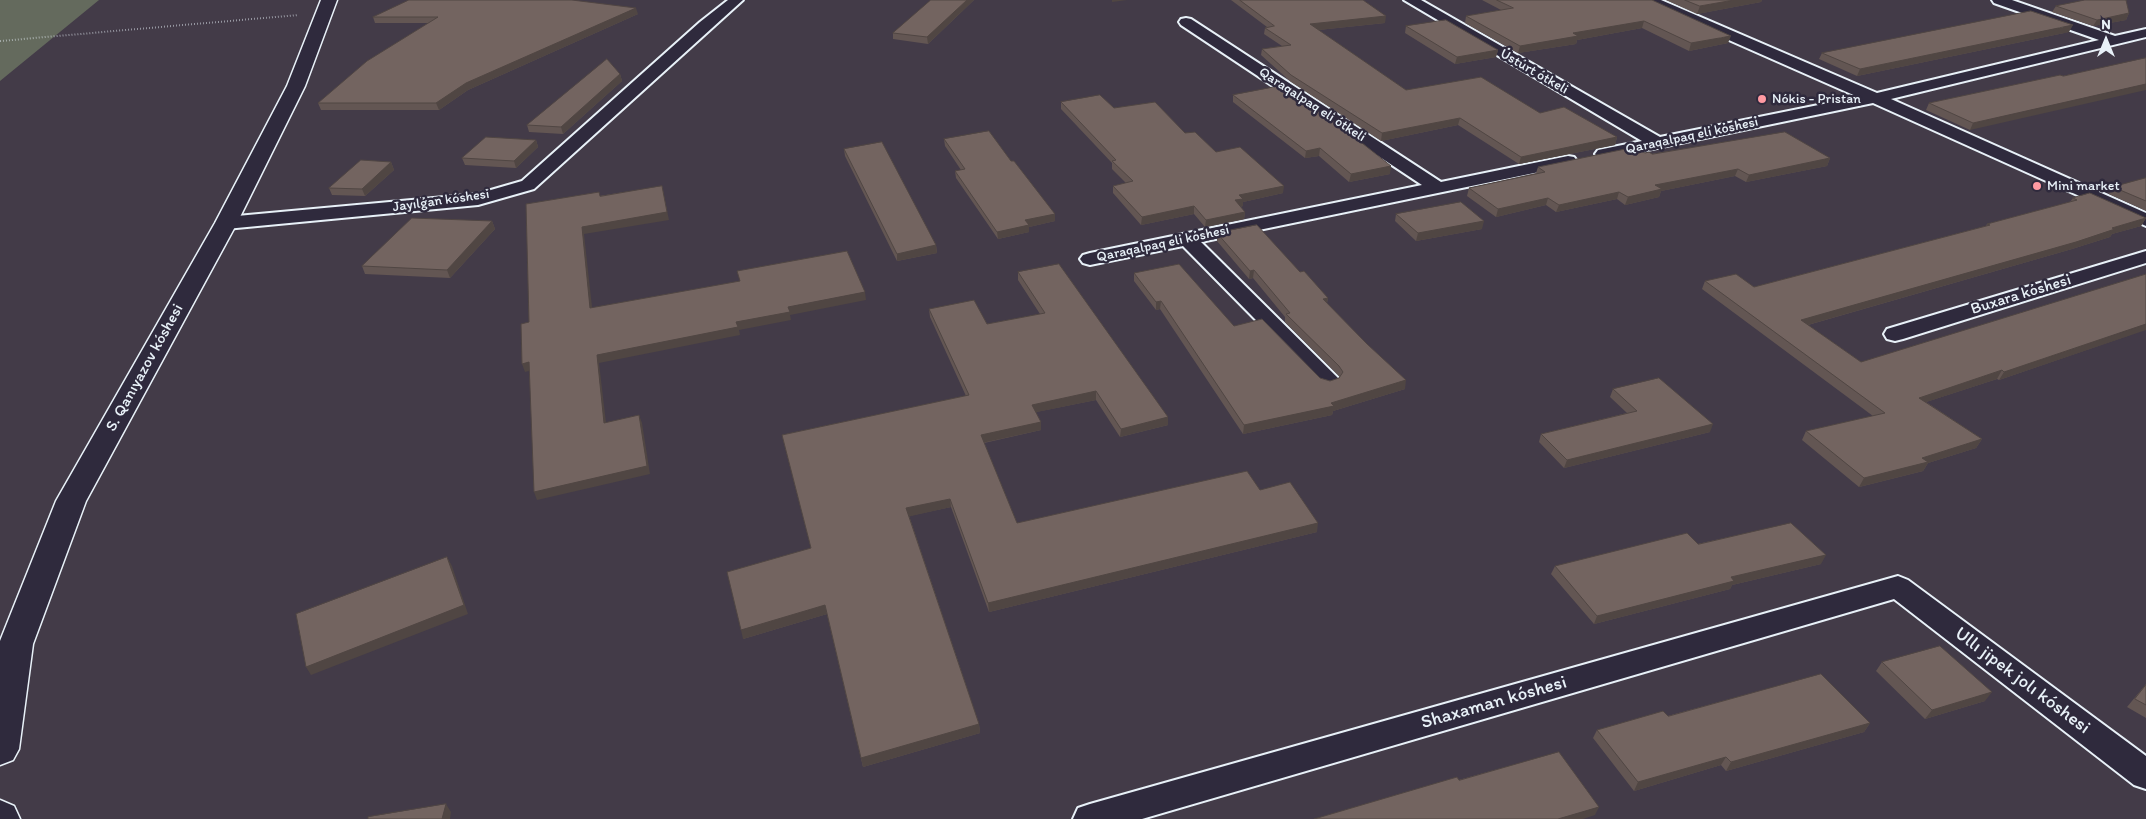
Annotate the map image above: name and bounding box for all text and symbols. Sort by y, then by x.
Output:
north arrow [2081,15,2131,65]
text: N [2101,16,2111,33]
street label: Ústúrt ótkeli [1497,46,1571,98]
street label: Qaraqalpaq eli ótkeli [1255,64,1369,146]
place label: Nókis - Pristan [1772,91,1861,107]
marker: Nókis - Pristan [1756,93,1768,105]
street label: Qaraqalpaq eli kóshesi [1624,114,1760,158]
place label: Mini market [2047,178,2120,194]
marker: Mini market [2031,180,2043,192]
street label: Jayılǵan kóshesi [392,186,490,216]
street label: Qaraqalpaq eli kóshesi [1095,222,1231,266]
street label: Buxara kóshesi [1969,271,2073,319]
street label: S. Qanıyazov kóshesi [102,301,188,435]
street label: Ullı jipek jolı kóshesi [1950,623,2094,739]
street label: Shaxaman kóshesi [1419,671,1569,735]

